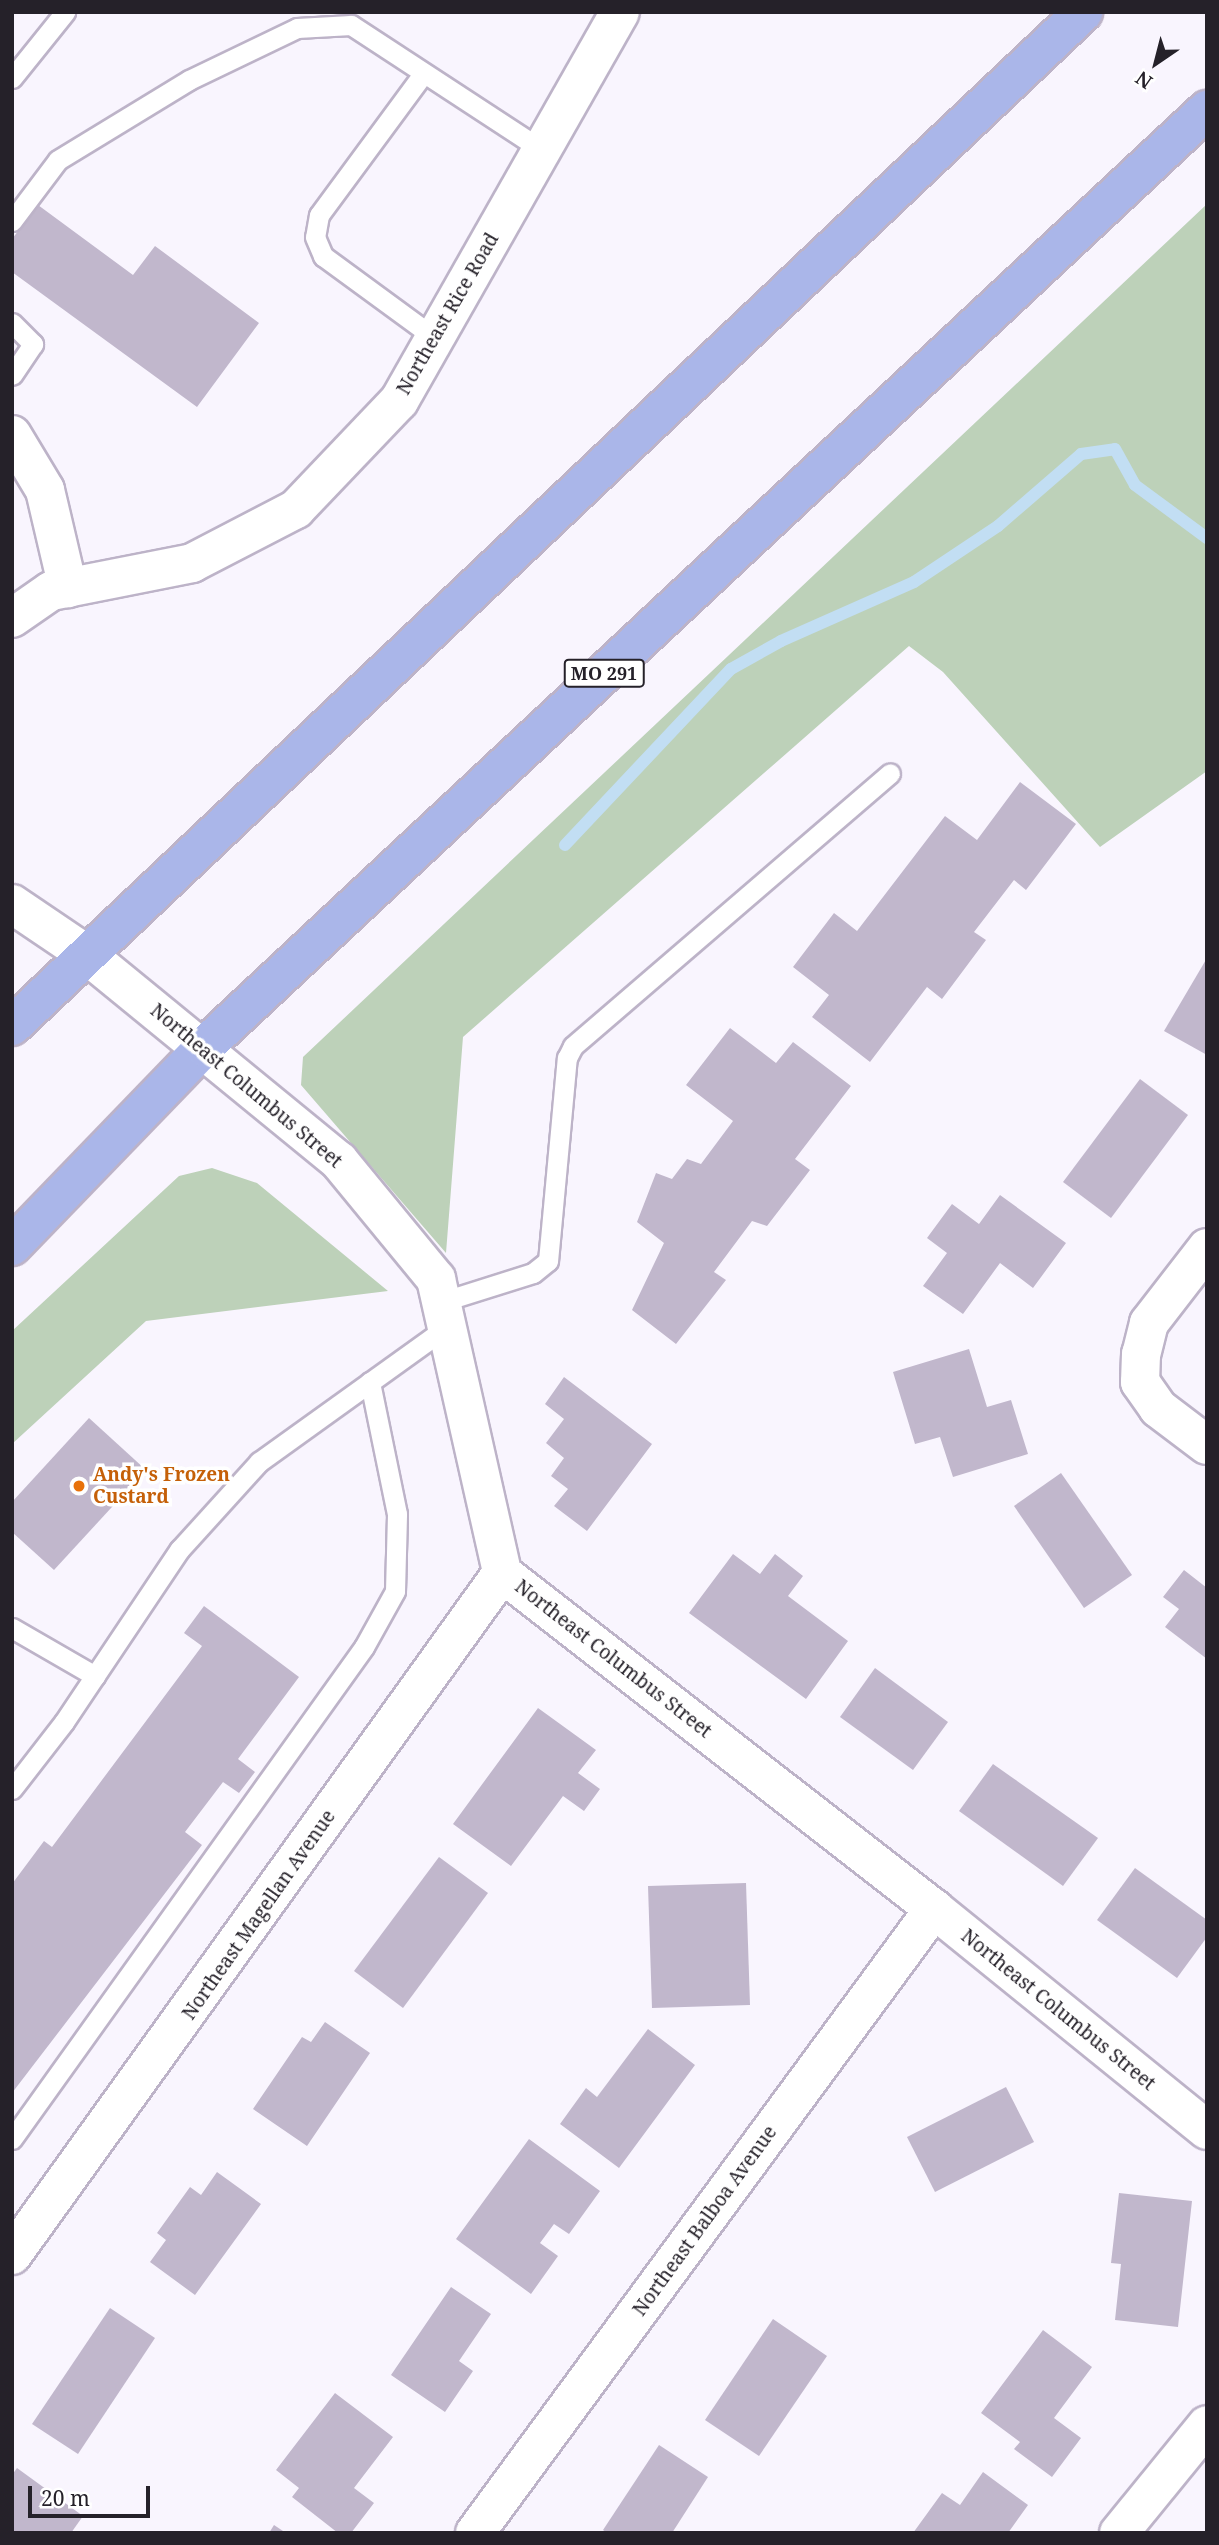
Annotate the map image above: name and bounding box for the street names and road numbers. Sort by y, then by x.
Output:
street label: Northeast Rice Road [392,229,504,399]
road number: MO 291 [564,658,644,688]
street label: Northeast Columbus Street [146,999,346,1173]
street label: Northeast Columbus Street [510,1575,716,1743]
street label: Northeast Magellan Avenue [178,1806,340,2024]
street label: Northeast Columbus Street [956,1925,1160,2095]
street label: Northeast Balboa Avenue [628,2122,782,2320]

